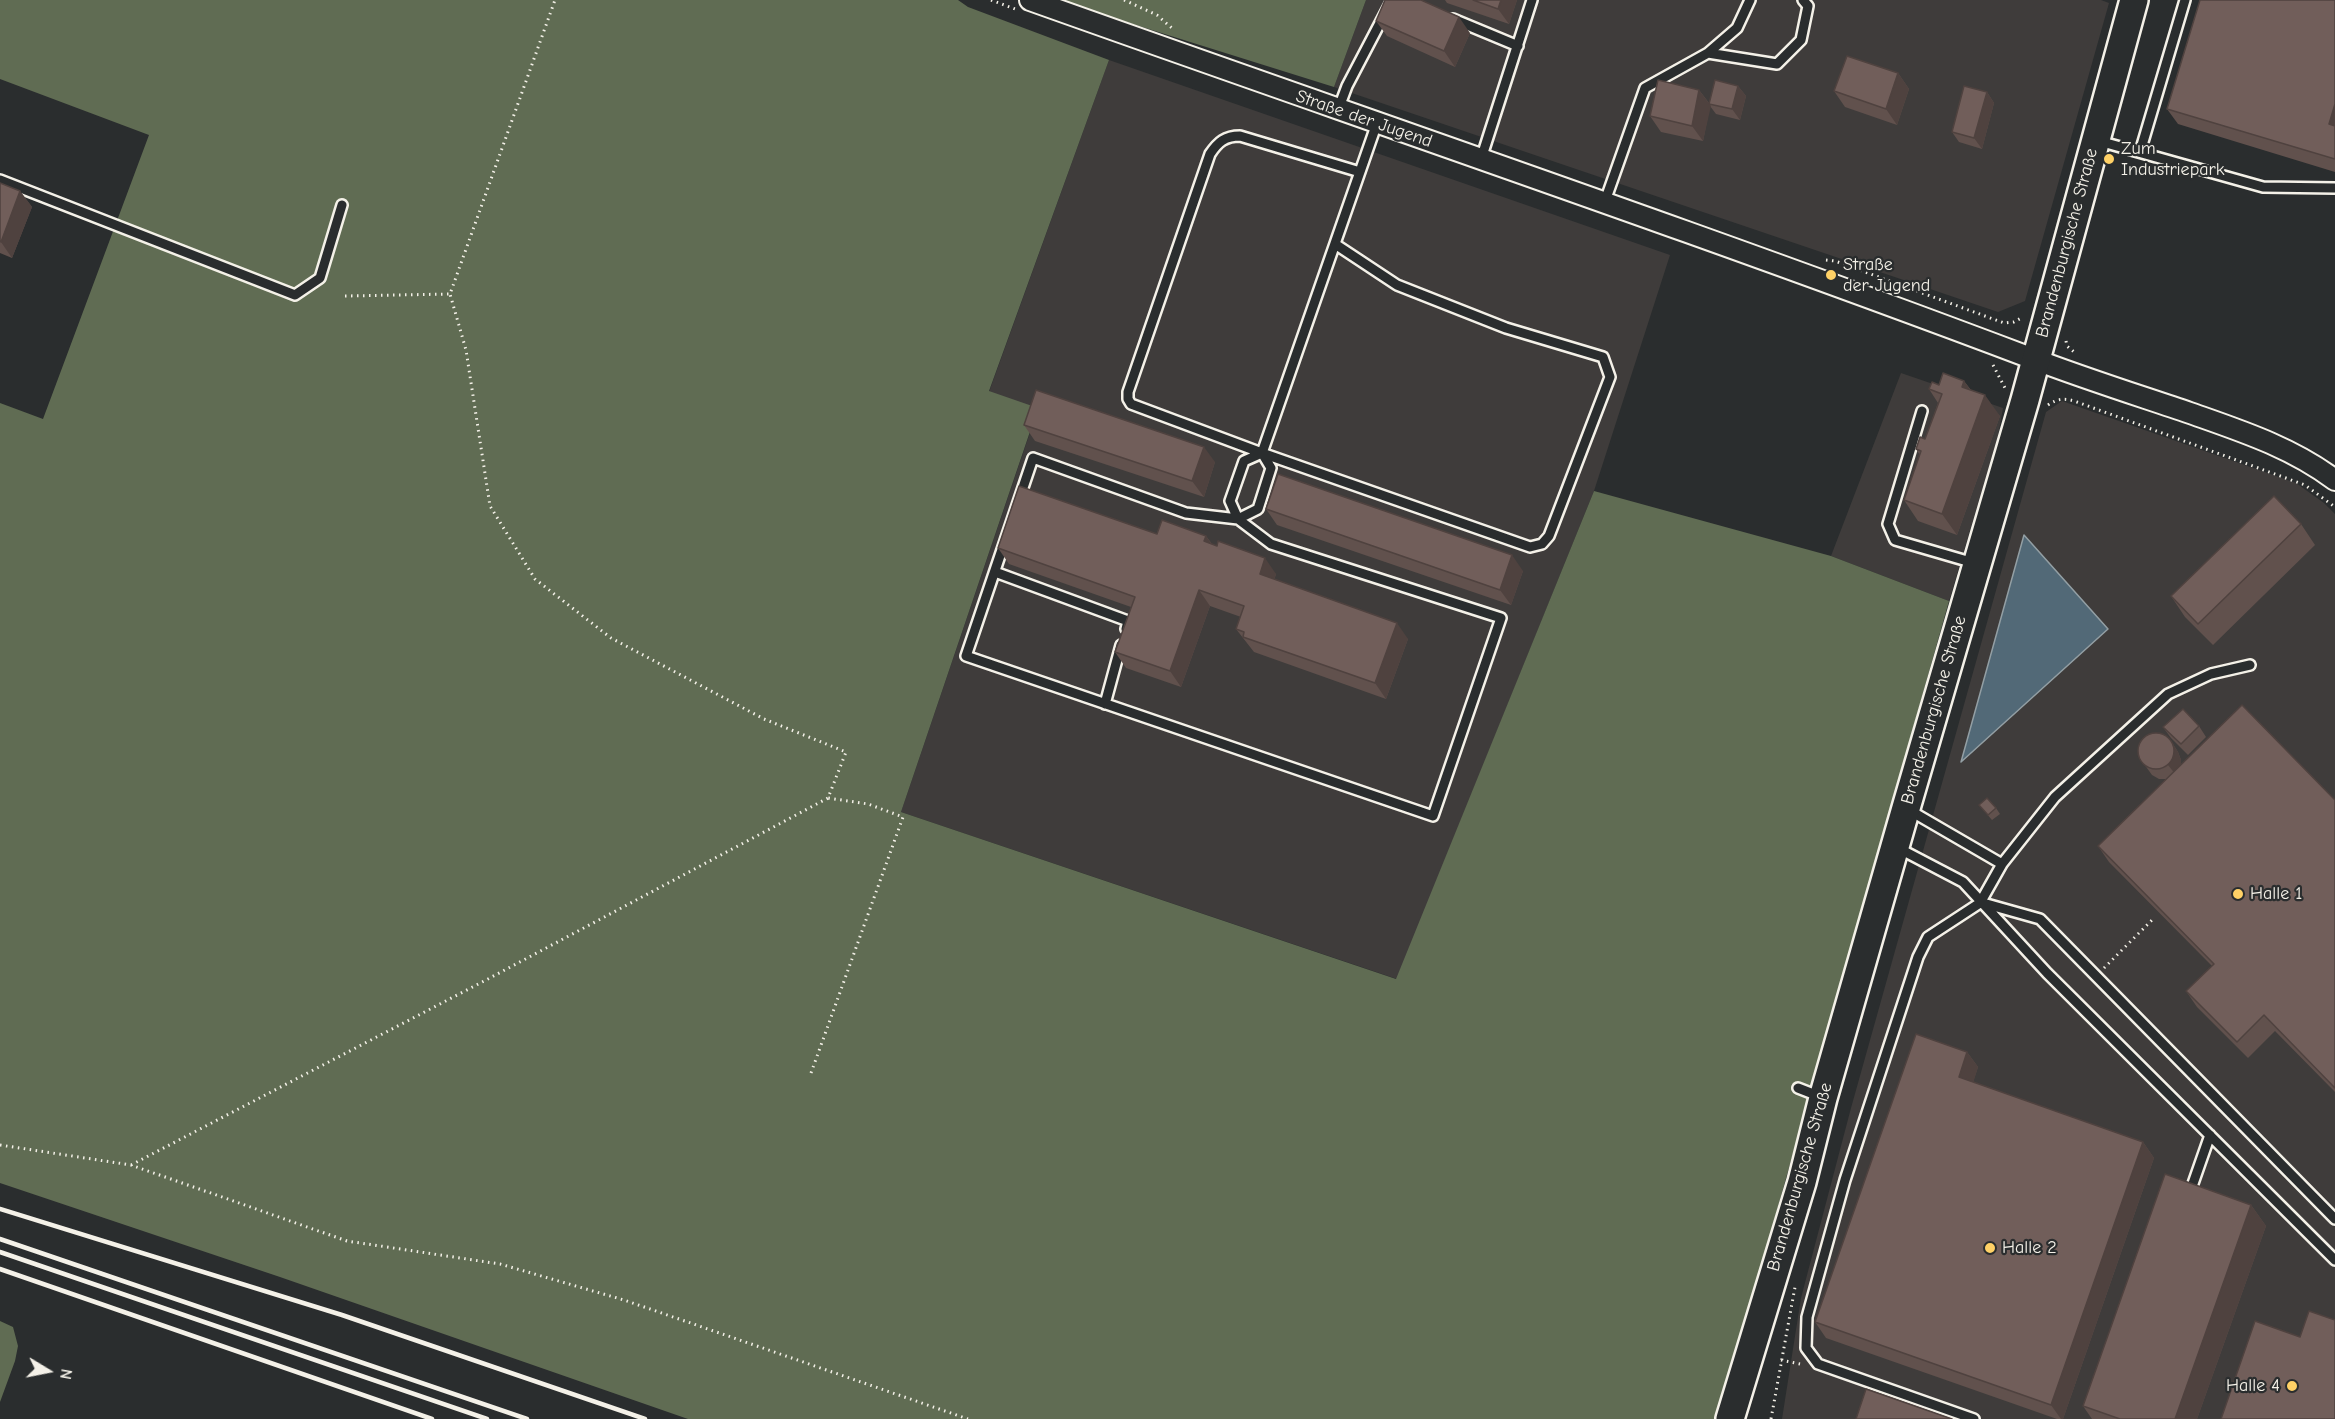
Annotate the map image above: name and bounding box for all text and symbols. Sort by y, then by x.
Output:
street label: Straße der Jugend [1293,86,1435,152]
place label: Zum Industriepark [2121,138,2224,180]
street label: Brandenburgische Straße [2031,146,2103,340]
marker: Zum Industriepark [2102,152,2116,166]
place label: Straße der Jugend [1843,254,1930,296]
marker: Straße der Jugend [1824,268,1838,282]
street label: Brandenburgische Straße [1897,613,1971,807]
place label: Halle 1 [2250,883,2302,905]
marker: Halle 1 [2231,887,2245,901]
street label: Brandenburgische Straße [1763,1080,1837,1274]
place label: Halle 2 [2002,1237,2057,1259]
marker: Halle 2 [1983,1241,1997,1255]
north arrow [18,1341,78,1401]
text: N [56,1367,75,1381]
place label: Halle 4 [2226,1375,2280,1397]
marker: Halle 4 [2285,1379,2299,1393]

